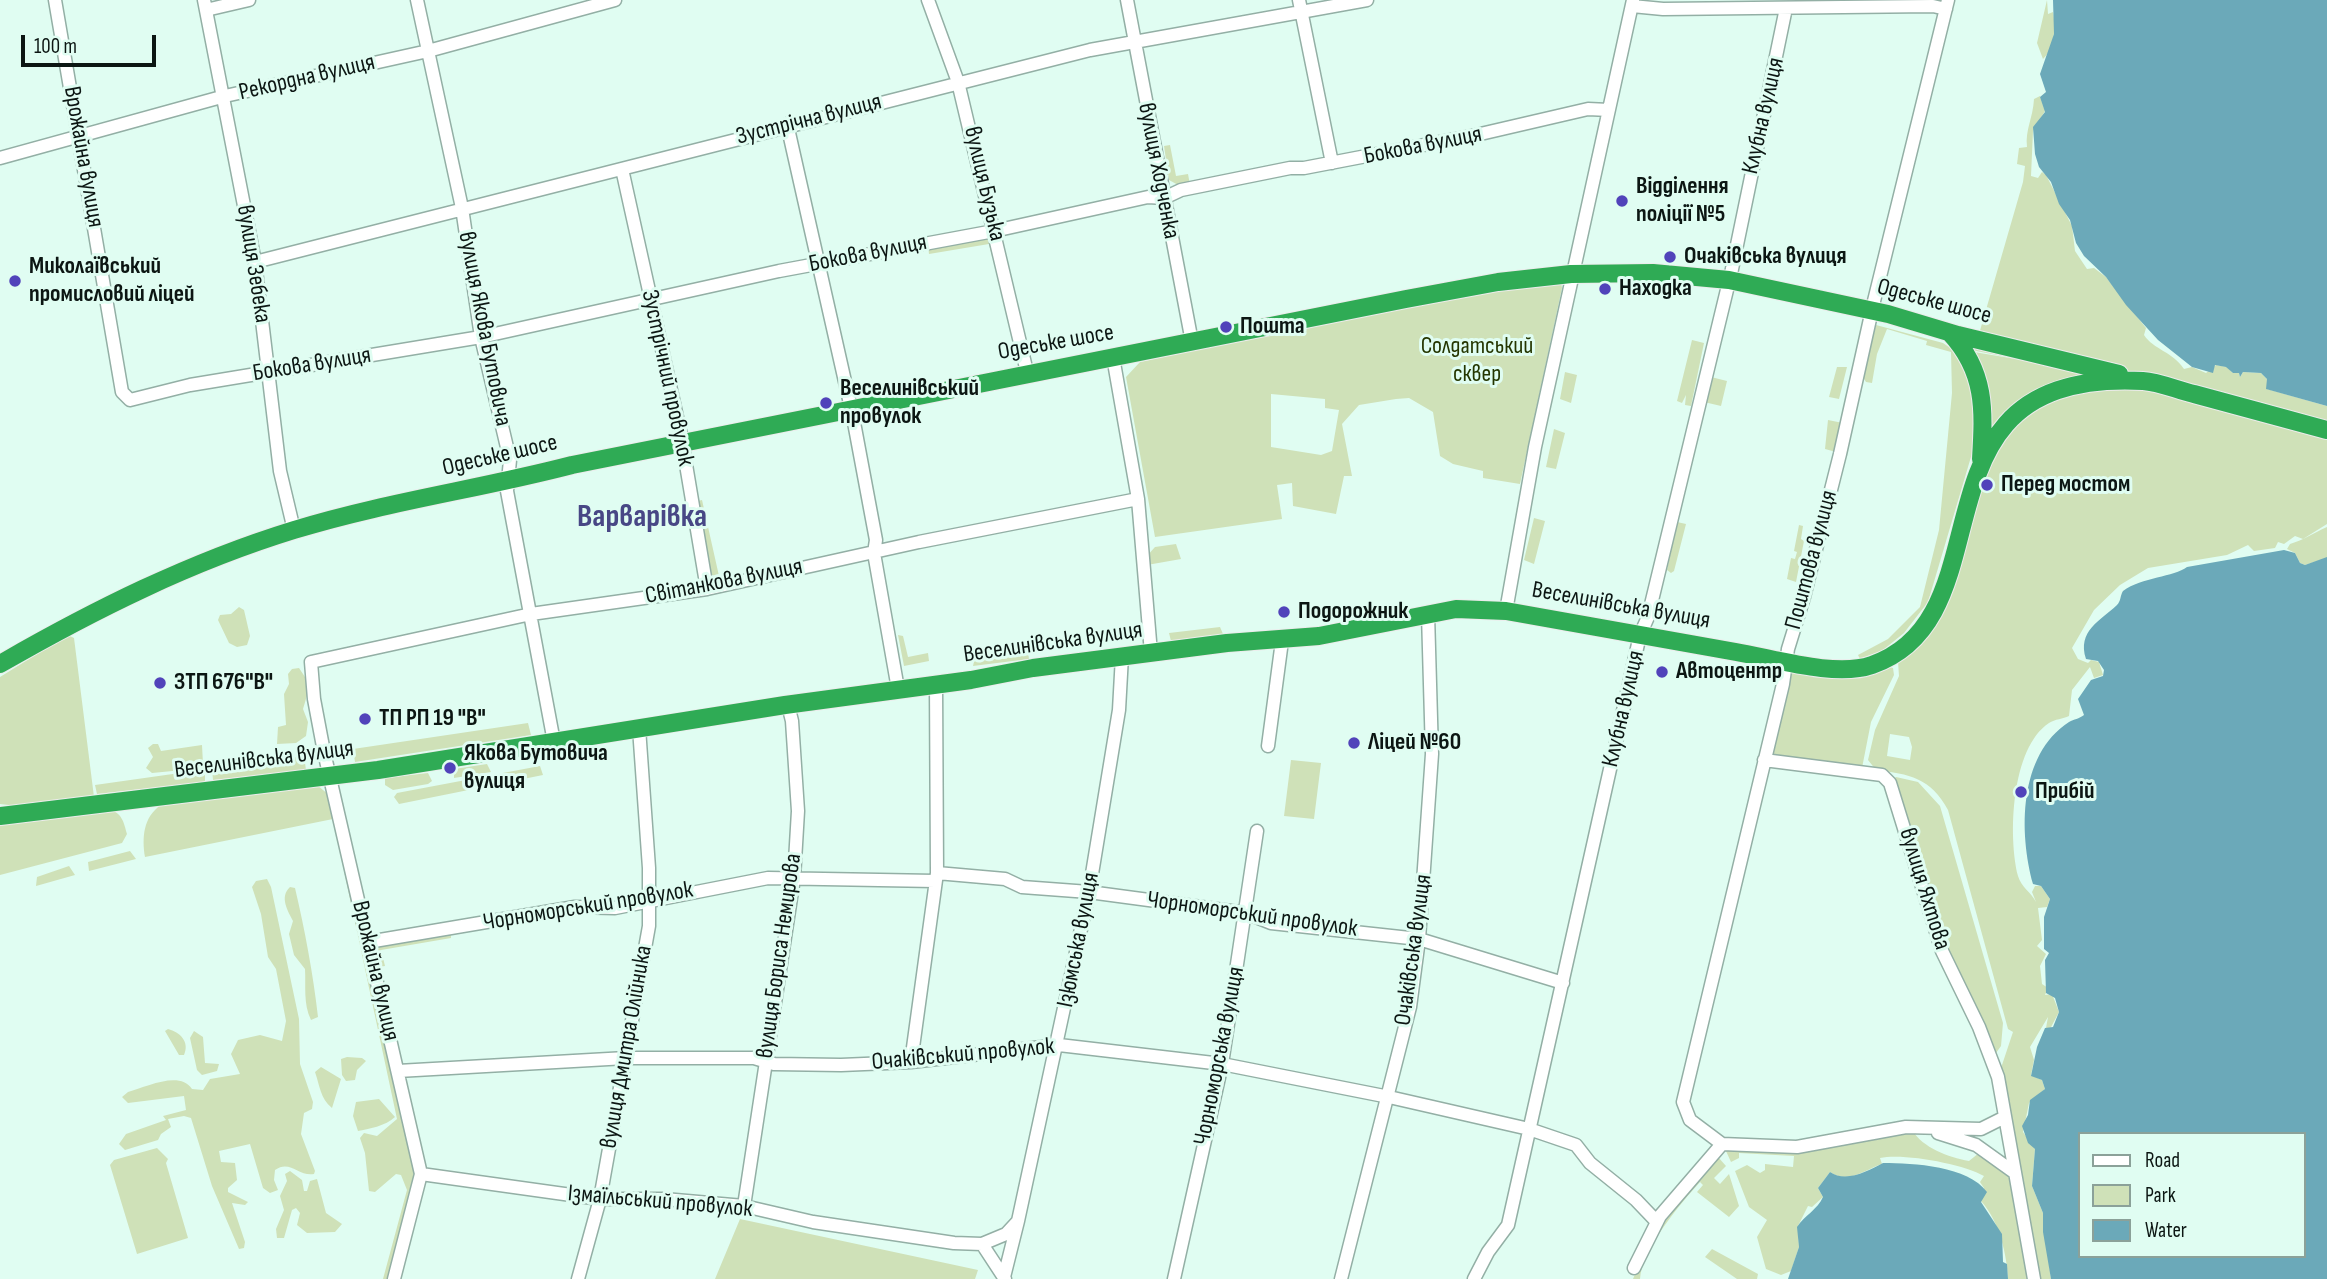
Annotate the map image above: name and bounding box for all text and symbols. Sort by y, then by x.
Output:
scale bar [24,21,159,65]
text: 100 m [34,34,77,59]
street label: Рекордна вулиця [236,48,378,108]
street label: Клубна вулиця [1737,55,1791,177]
street label: Врожайна вулиця [56,84,110,230]
street label: Зустрічна вулиця [733,88,885,152]
street label: вулиця Ходченка [1131,101,1185,241]
street label: Бокова вулиця [1362,120,1484,172]
street label: вулиця Бузька [957,124,1011,244]
place label: Відділення поліції №5 [1636,173,1729,229]
marker: Відділення поліції №5 [1614,193,1630,209]
street label: вулиця Зебека [229,203,277,325]
street label: Бокова вулиця [807,228,929,280]
street label: вулиця Якова Бутовича [451,229,517,429]
place label: Очаківська вулиця [1684,243,1847,271]
marker: Очаківська вулиця [1662,249,1678,265]
place label: Миколаївський промисловий ліцей [29,253,194,309]
marker: Миколаївський промисловий ліцей [7,273,23,289]
street label: Одеське шосе [1874,273,1994,331]
place label: Находка [1619,275,1692,303]
marker: Находка [1597,281,1613,297]
street label: Зустрічний провулок [634,287,700,469]
place label: Пошта [1240,313,1305,341]
street label: Одеське шосе [996,319,1116,367]
marker: Пошта [1218,319,1234,335]
park label: Солдатський сквер [1421,333,1533,389]
street label: Бокова вулиця [251,341,373,389]
place label: Веселинівський провулок [840,375,979,431]
marker: Веселинівський провулок [818,395,834,411]
street label: Одеське шосе [440,429,560,483]
place label: Перед мостом [2001,471,2130,499]
marker: Перед мостом [1979,477,1995,493]
street label: Поштова вулиця [1780,487,1844,633]
district label: Варварівка [577,499,707,537]
street label: Світанкова вулиця [643,553,805,611]
street label: Веселинівська вулиця [1530,576,1712,636]
place label: Подорожник [1298,598,1408,626]
marker: Подорожник [1276,604,1292,620]
street label: Веселинівська вулиця [962,616,1144,670]
street label: Клубна вулиця [1597,648,1651,770]
place label: Автоцентр [1676,658,1782,686]
marker: Автоцентр [1654,664,1670,680]
place label: ЗТП 676"В" [174,669,273,697]
marker: ЗТП 676"В" [152,675,168,691]
place label: ТП РП 19 "В" [379,705,486,733]
marker: ТП РП 19 "В" [357,711,373,727]
place label: Ліцей №60 [1368,729,1461,757]
street label: Веселинівська вулиця [173,735,355,785]
marker: Ліцей №60 [1346,735,1362,751]
place label: Якова Бутовича вулиця [464,740,608,796]
marker: Якова Бутовича вулиця [442,760,458,776]
place label: Прибій [2035,778,2094,806]
marker: Прибій [2013,784,2029,800]
street label: вулиця Яхтова [1892,825,1956,953]
street label: вулиця Бориса Немирова [751,852,809,1060]
street label: Ізюмська вулиця [1052,870,1106,1010]
street label: Очаківська вулиця [1389,873,1439,1027]
street label: Чорноморський провулок [481,876,695,938]
street label: Чорноморський провулок [1145,886,1359,944]
street label: Врожайна вулиця [345,898,405,1044]
street label: вулиця Дмитра Олійника [595,943,659,1151]
street label: Чорноморська вулиця [1189,964,1251,1148]
street label: Очаківський провулок [871,1033,1055,1077]
legend [2078,1132,2306,1258]
text: Road [2145,1148,2180,1173]
street label: Ізмаїльський провулок [566,1180,754,1224]
text: Park [2145,1183,2176,1208]
text: Water [2145,1218,2187,1243]

